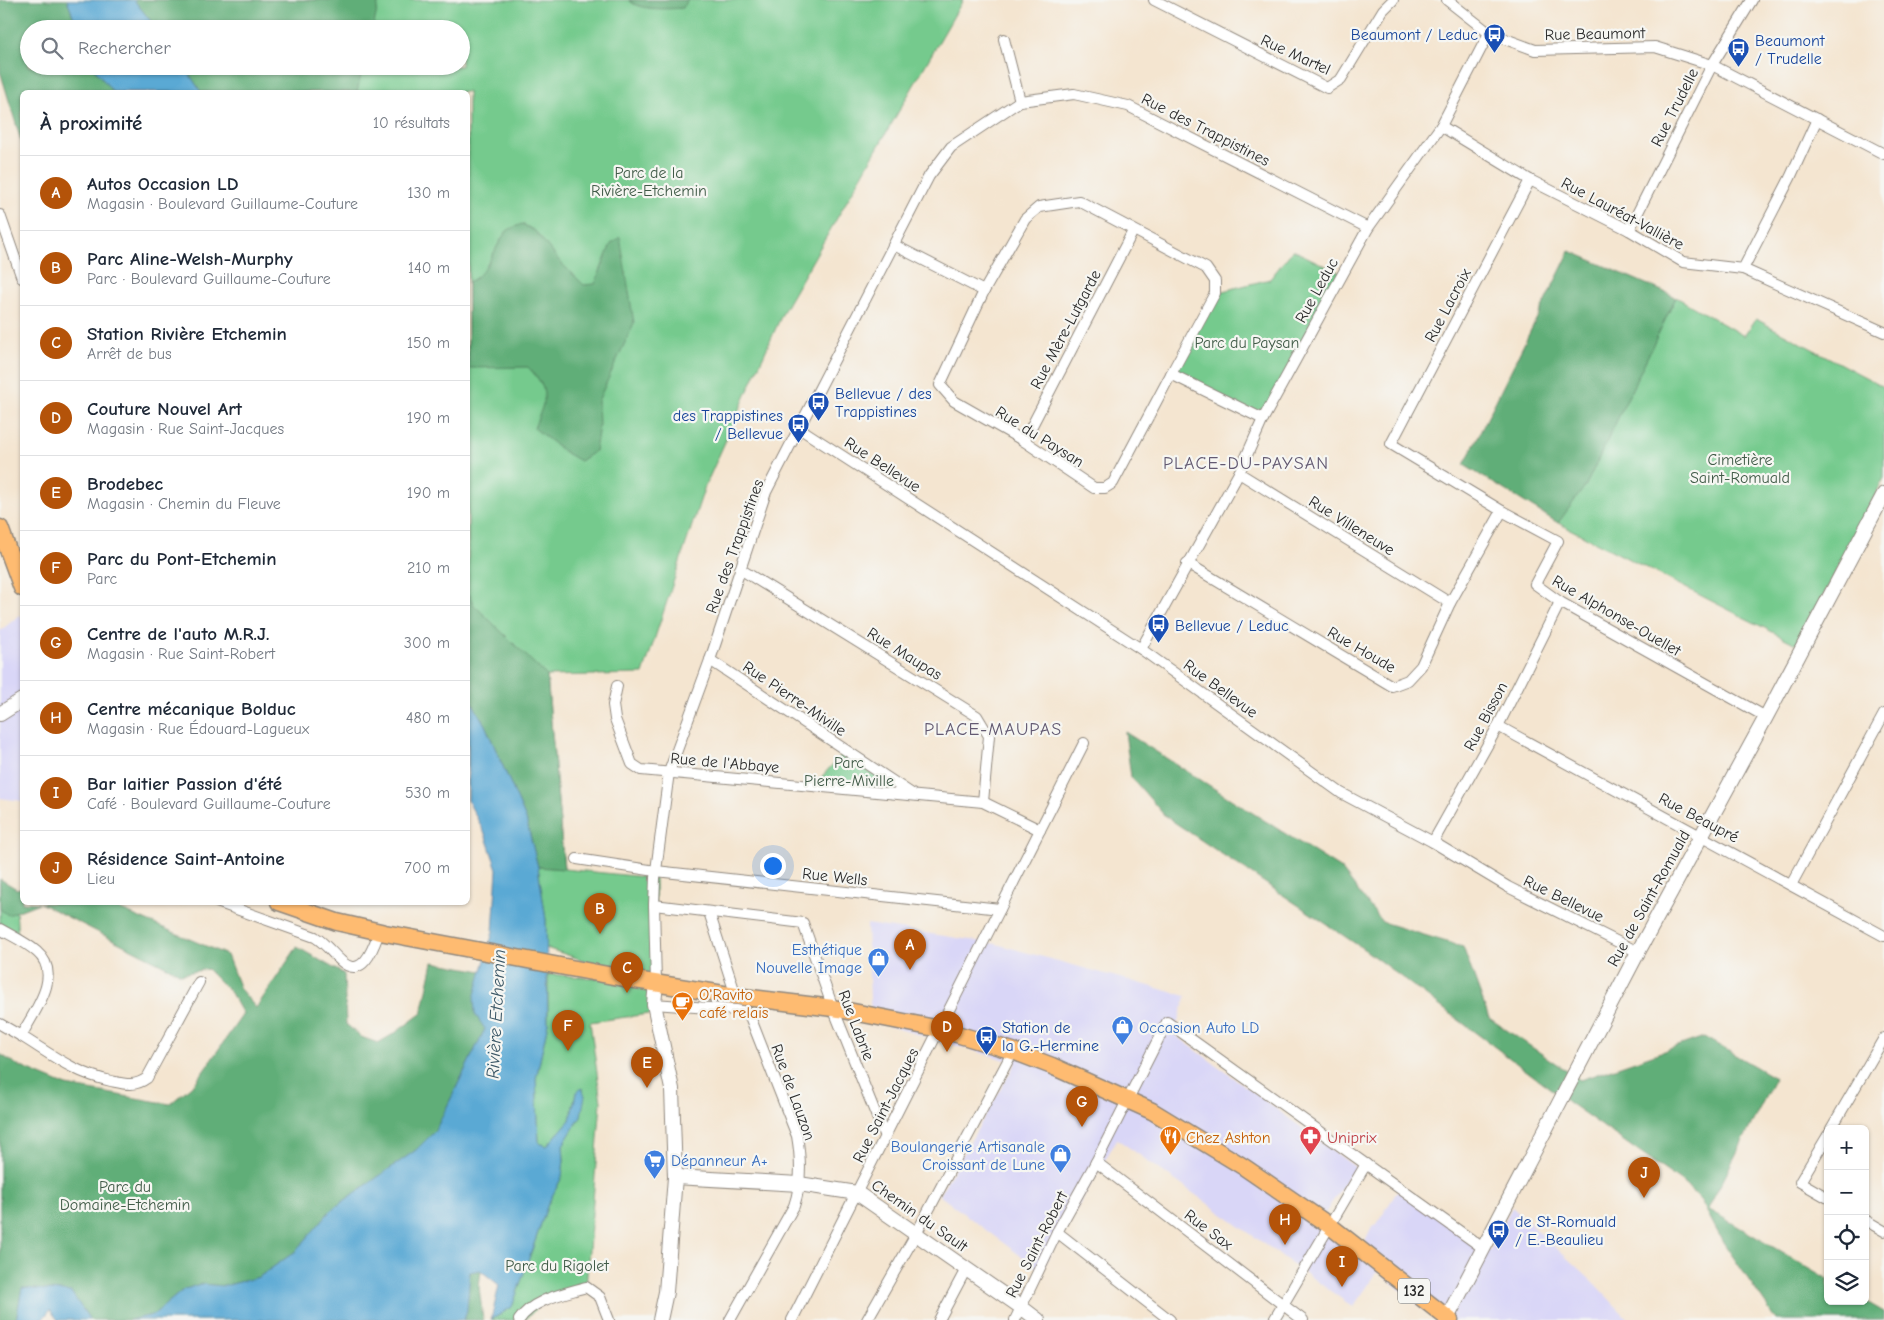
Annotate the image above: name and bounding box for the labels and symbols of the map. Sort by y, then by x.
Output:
bus stop icon: Beaumont / Leduc [1482,22,1506,53]
street label: Rue Beaumont [1545,24,1646,44]
place label: Beaumont / Leduc [1351,26,1478,44]
street label: Rue Martel [1258,31,1333,79]
place label: Beaumont / Trudelle [1755,32,1825,68]
bus stop icon: Beaumont / Trudelle [1727,37,1751,68]
street label: Rue Trudelle [1647,65,1702,150]
street label: Rue des Trappistines [1139,90,1273,170]
park label: Parc de la Rivière-Etchemin [591,164,707,200]
street label: Rue Lauréat-Vallière [1558,174,1687,254]
street label: Rue Leduc [1292,255,1342,326]
street label: Rue Lacroix [1421,265,1475,345]
street label: Rue Mère-Lutgarde [1027,267,1105,392]
park label: Parc du Paysan [1195,334,1299,352]
place label: Bellevue / des Trappistines [835,385,932,421]
bus stop icon: Bellevue / des Trappistines [807,390,831,421]
street label: Rue du Paysan [992,403,1087,471]
place label: des Trappistines / Bellevue [673,407,783,443]
bus stop icon: des Trappistines / Bellevue [787,412,811,443]
street label: Rue Bellevue [841,434,924,496]
park label: Cimetière Saint-Romuald [1690,451,1790,487]
district label: PLACE-DU-PAYSAN [1163,453,1329,474]
street label: Rue des Trappistines [702,477,768,616]
street label: Rue Villeneuve [1305,492,1398,559]
street label: Rue Alphonse-Ouellet [1549,572,1684,660]
bus stop icon: Bellevue / Leduc [1147,613,1171,644]
place label: Bellevue / Leduc [1175,617,1289,635]
street label: Rue Houde [1324,623,1399,677]
street label: Rue Maupas [864,624,945,684]
street label: Rue Bellevue [1180,656,1261,722]
street label: Rue Pierre-Miville [739,658,850,740]
street label: Rue Bisson [1460,679,1511,754]
district label: PLACE-MAUPAS [924,719,1062,740]
street label: Rue de l'Abbaye [670,749,780,777]
park label: Parc Pierre-Miville [804,754,894,790]
street label: Rue Beaupré [1656,789,1742,846]
street label: Rue de Saint-Romuald [1604,827,1694,970]
your location [760,853,786,879]
street label: Rue Wells [801,865,869,889]
street label: Rue Bellevue [1521,872,1607,926]
pin: B [584,893,616,934]
pin: A [894,929,926,970]
place label: Esthétique Nouvelle Image [756,941,862,977]
shop icon: Esthétique Nouvelle Image [866,946,890,977]
water label: Rivière Etchemin [483,949,510,1079]
pin: C [611,952,643,993]
place label: O'Ravito café relais [699,986,769,1022]
street label: Rue Labrie [834,988,878,1063]
cafe icon: O'Ravito café relais [671,991,695,1022]
pin: F [552,1010,584,1051]
pin: D [931,1011,963,1052]
shop icon: Occasion Auto LD [1111,1015,1135,1046]
place label: Station de la G.-Hermine [1002,1019,1099,1055]
place label: Occasion Auto LD [1139,1019,1259,1037]
bus stop icon: Station de la G.-Hermine [974,1024,998,1055]
street label: Rue de Lauzon [767,1042,819,1143]
street label: Rue Saint-Jacques [849,1045,923,1166]
pin: E [631,1047,663,1088]
pin: G [1066,1086,1098,1127]
restaurant icon: Chez Ashton [1158,1125,1182,1156]
pharmacy icon: Uniprix [1299,1125,1323,1156]
place label: Chez Ashton [1186,1129,1271,1147]
place label: Uniprix [1327,1129,1377,1147]
place label: Boulangerie Artisanale Croissant de Lune [891,1138,1045,1174]
shop icon: Boulangerie Artisanale Croissant de Lune [1049,1143,1073,1174]
supermarket icon: Dépanneur A+ [643,1148,667,1179]
place label: Dépanneur A+ [671,1152,768,1170]
pin: J [1628,1157,1660,1198]
street label: Chemin du Sault [868,1176,971,1256]
park label: Parc du Domaine-Etchemin [60,1178,190,1214]
street label: Rue Saint-Robert [1002,1188,1072,1301]
pin: H [1269,1204,1301,1245]
street label: Rue Sax [1181,1206,1236,1254]
place label: de St-Romuald / E.-Beaulieu [1515,1213,1616,1249]
bus stop icon: de St-Romuald / E.-Beaulieu [1487,1218,1511,1249]
pin: I [1326,1246,1358,1287]
park label: Parc du Rigolet [505,1257,609,1275]
road number: 132 [1398,1278,1430,1304]

